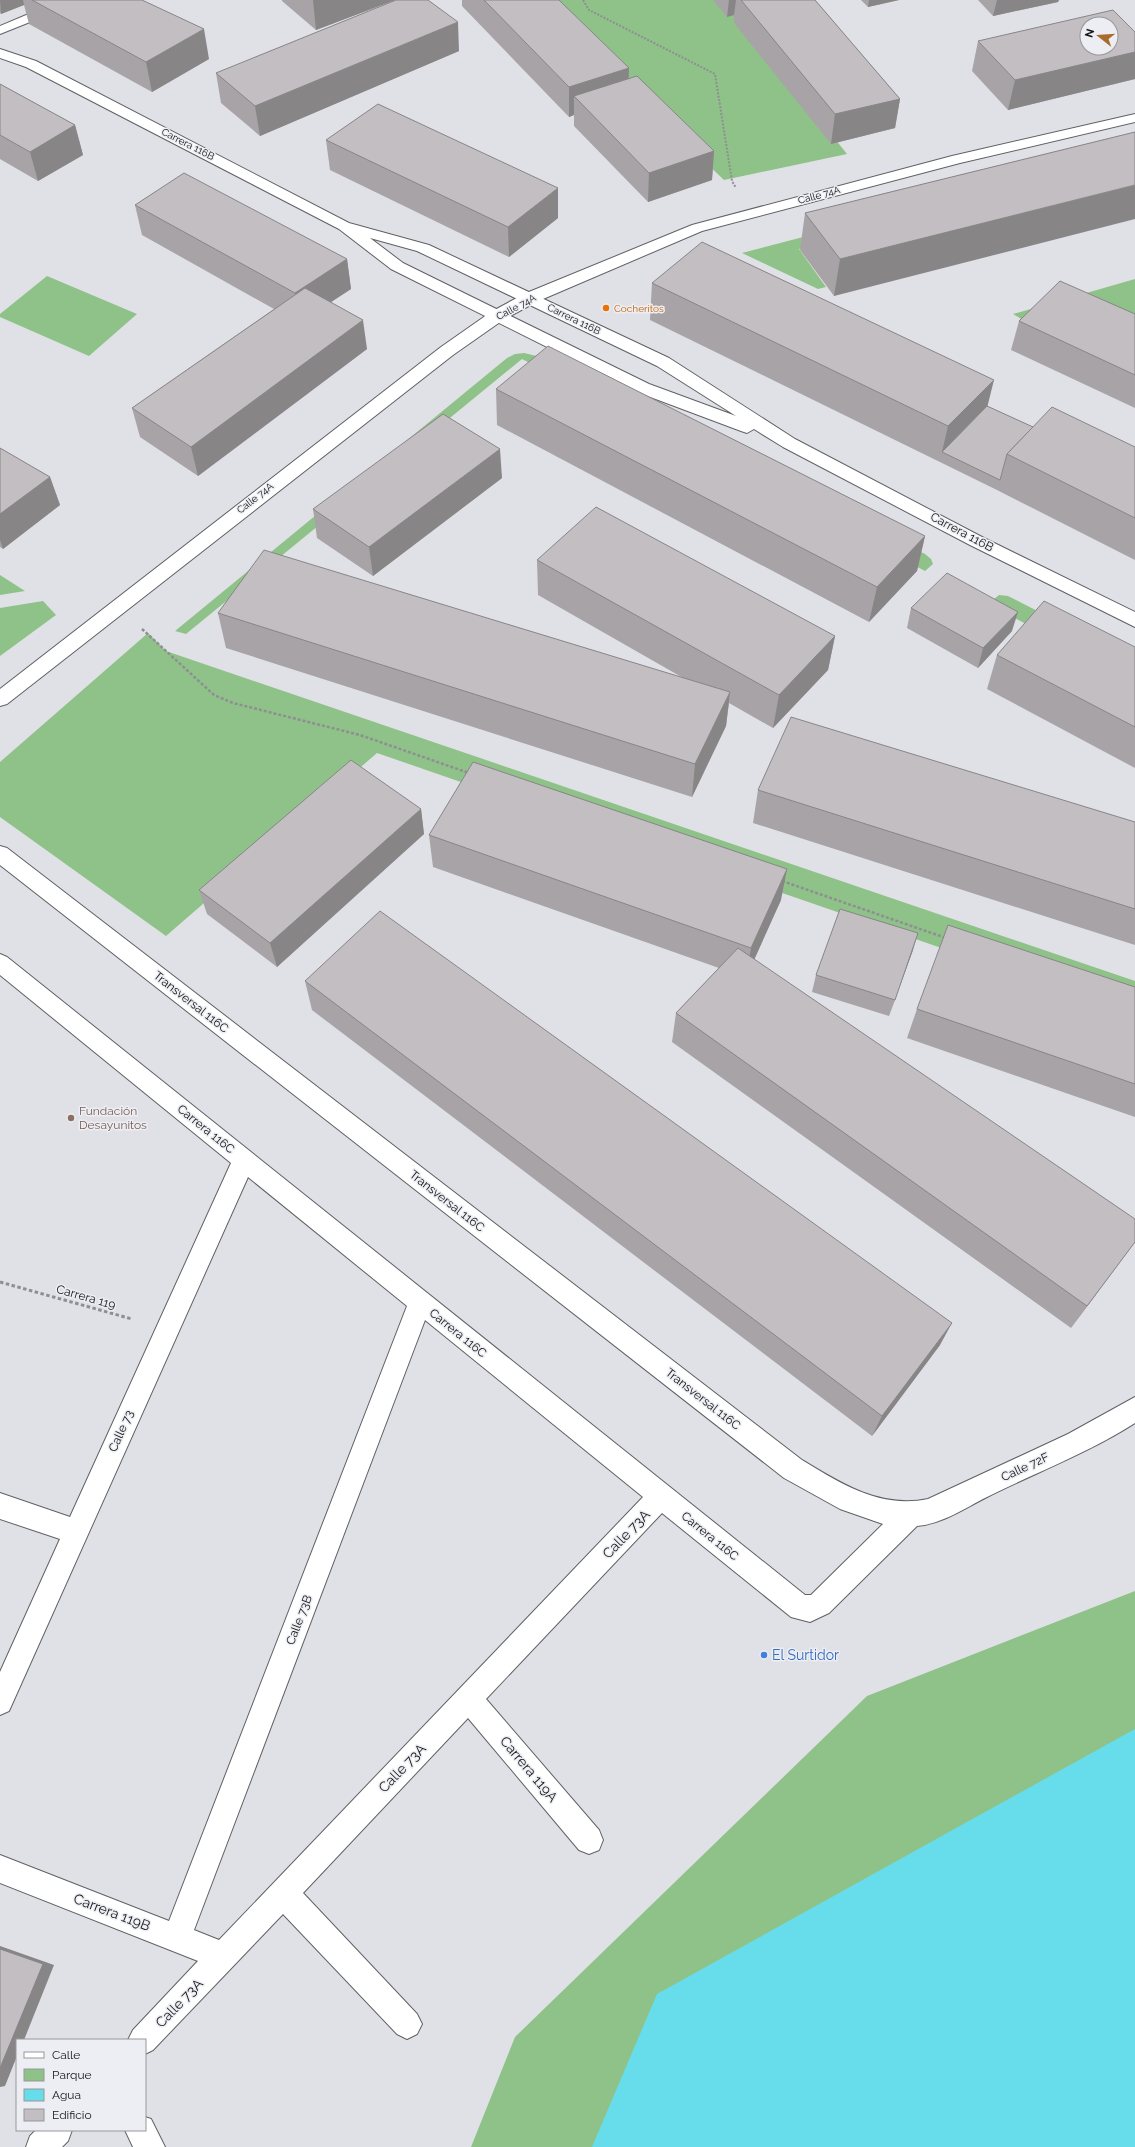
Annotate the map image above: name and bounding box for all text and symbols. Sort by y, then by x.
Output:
north arrow [1079,16,1119,56]
text: N [1082,27,1097,39]
street label: Carrera 116B [160,126,217,162]
street label: Calle 74A [797,184,842,206]
street label: Calle 74A [494,292,538,322]
street label: Carrera 116B [546,301,603,337]
marker: Cocheritos [601,303,611,313]
place label: Cocheritos [614,303,664,314]
street label: Calle 74A [235,480,276,516]
street label: Carrera 116B [928,510,996,554]
street label: Transversal 116C [151,968,231,1036]
street label: Carrera 116C [175,1102,237,1156]
place label: Fundación Desayunitos [79,1104,147,1132]
marker: Fundación Desayunitos [66,1113,76,1123]
street label: Transversal 116C [407,1167,487,1235]
street label: Carrera 119 [55,1282,117,1312]
street label: Carrera 116C [427,1306,489,1360]
street label: Transversal 116C [663,1365,743,1433]
street label: Calle 73 [106,1408,136,1454]
street label: Calle 72F [999,1450,1051,1484]
street label: Calle 73A [599,1506,653,1562]
street label: Carrera 116C [679,1509,741,1563]
street label: Calle 73B [283,1593,315,1647]
place label: El Surtidor [772,1647,839,1663]
marker: El Surtidor [759,1650,769,1660]
street label: Carrera 119A [497,1733,561,1805]
street label: Calle 73A [375,1740,429,1796]
street label: Carrera 119B [71,1890,153,1934]
street label: Calle 73A [152,1975,206,2031]
legend [16,2039,146,2131]
text: Calle [52,2048,80,2062]
text: Parque [52,2068,92,2082]
text: Agua [52,2088,81,2102]
text: Edificio [52,2108,92,2122]

